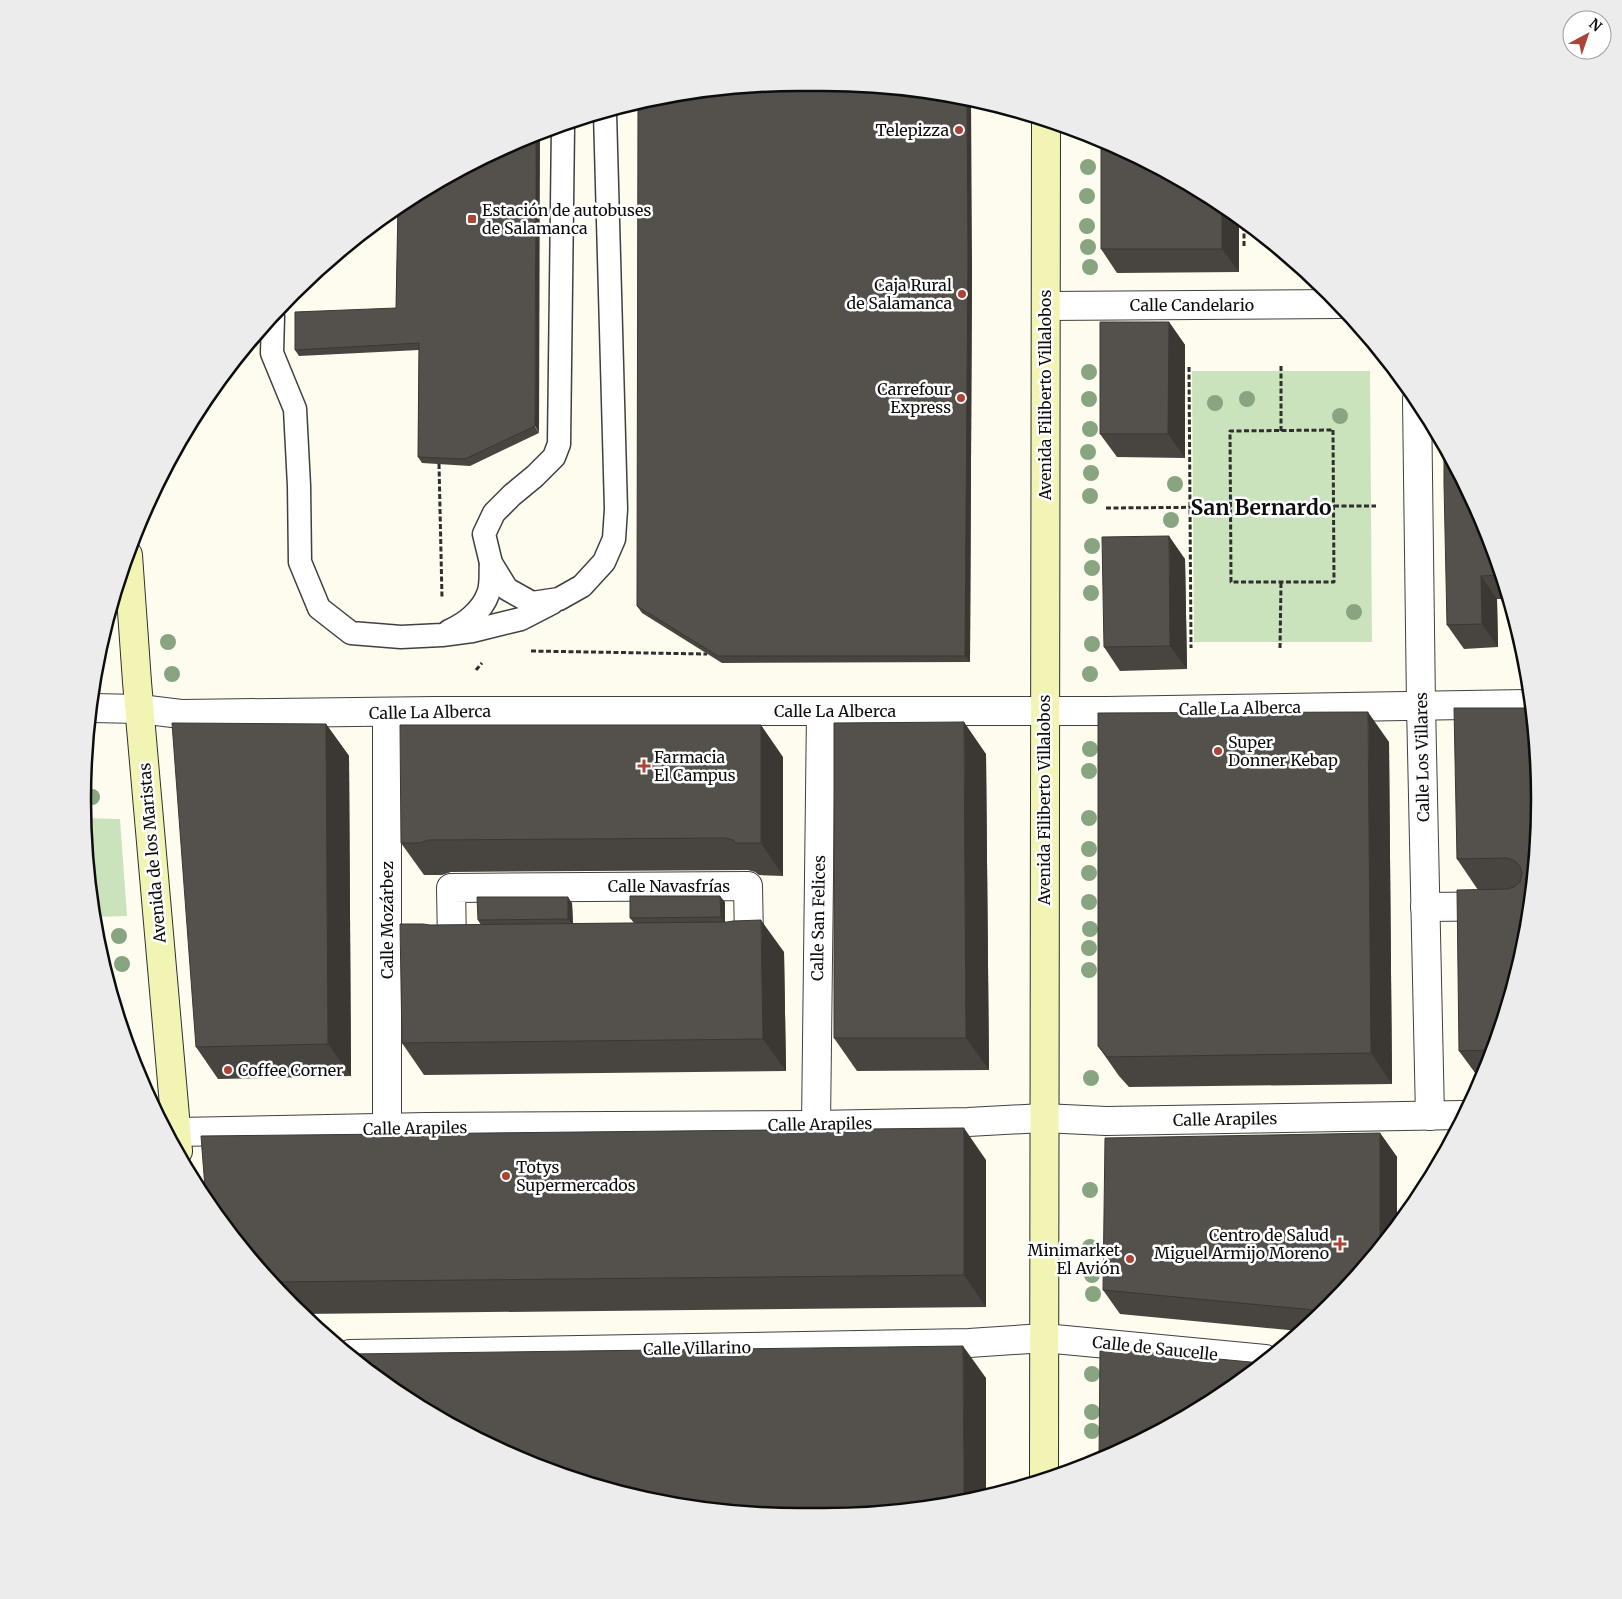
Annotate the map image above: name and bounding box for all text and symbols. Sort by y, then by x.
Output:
north arrow [1562,10,1612,60]
text: N [1585,15,1605,35]
place label: Telepizza [875,120,949,140]
marker: Telepizza [953,124,965,136]
place label: Estación de autobuses de Salamanca [482,200,651,238]
marker: Estación de autobuses de Salamanca [466,213,478,225]
place label: Caja Rural de Salamanca [846,275,952,313]
marker: Caja Rural de Salamanca [956,288,968,300]
street label: Avenida Filiberto Villalobos [1035,290,1055,501]
street label: Calle Candelario [1130,295,1254,315]
place label: Carrefour Express [877,379,951,417]
marker: Carrefour Express [955,392,967,404]
district label: San Bernardo [1191,494,1331,521]
street label: Calle Los Villares [1411,692,1433,822]
street label: Avenida Filiberto Villalobos [1034,695,1054,906]
street label: Calle La Alberca [1179,697,1302,719]
street label: Calle La Alberca [369,701,492,723]
street label: Calle La Alberca [774,701,896,721]
place label: Super Donner Kebap [1228,732,1338,770]
marker: Super Donner Kebap [1212,745,1224,757]
place label: Farmacia El Campus [654,747,736,785]
marker: Farmacia El Campus [638,760,650,772]
street label: Avenida de los Maristas [134,762,170,945]
street label: Calle San Felices [807,855,829,981]
street label: Calle Mozárbez [377,861,397,979]
street label: Calle Navasfrías [608,876,730,896]
place label: Coffee Corner [238,1060,343,1080]
marker: Coffee Corner [222,1064,234,1076]
street label: Calle Arapiles [1173,1108,1277,1130]
street label: Calle Arapiles [768,1113,872,1135]
street label: Calle Arapiles [363,1117,467,1139]
place label: Totys Supermercados [516,1157,636,1195]
marker: Totys Supermercados [500,1170,512,1182]
place label: Centro de Salud Miguel Armijo Moreno [1154,1225,1329,1263]
marker: Centro de Salud Miguel Armijo Moreno [1333,1237,1347,1251]
place label: Minimarket El Avión [1028,1240,1121,1278]
marker: Minimarket El Avión [1124,1253,1136,1265]
street label: Calle de Saucelle [1091,1331,1219,1365]
street label: Calle Villarino [643,1337,751,1359]

